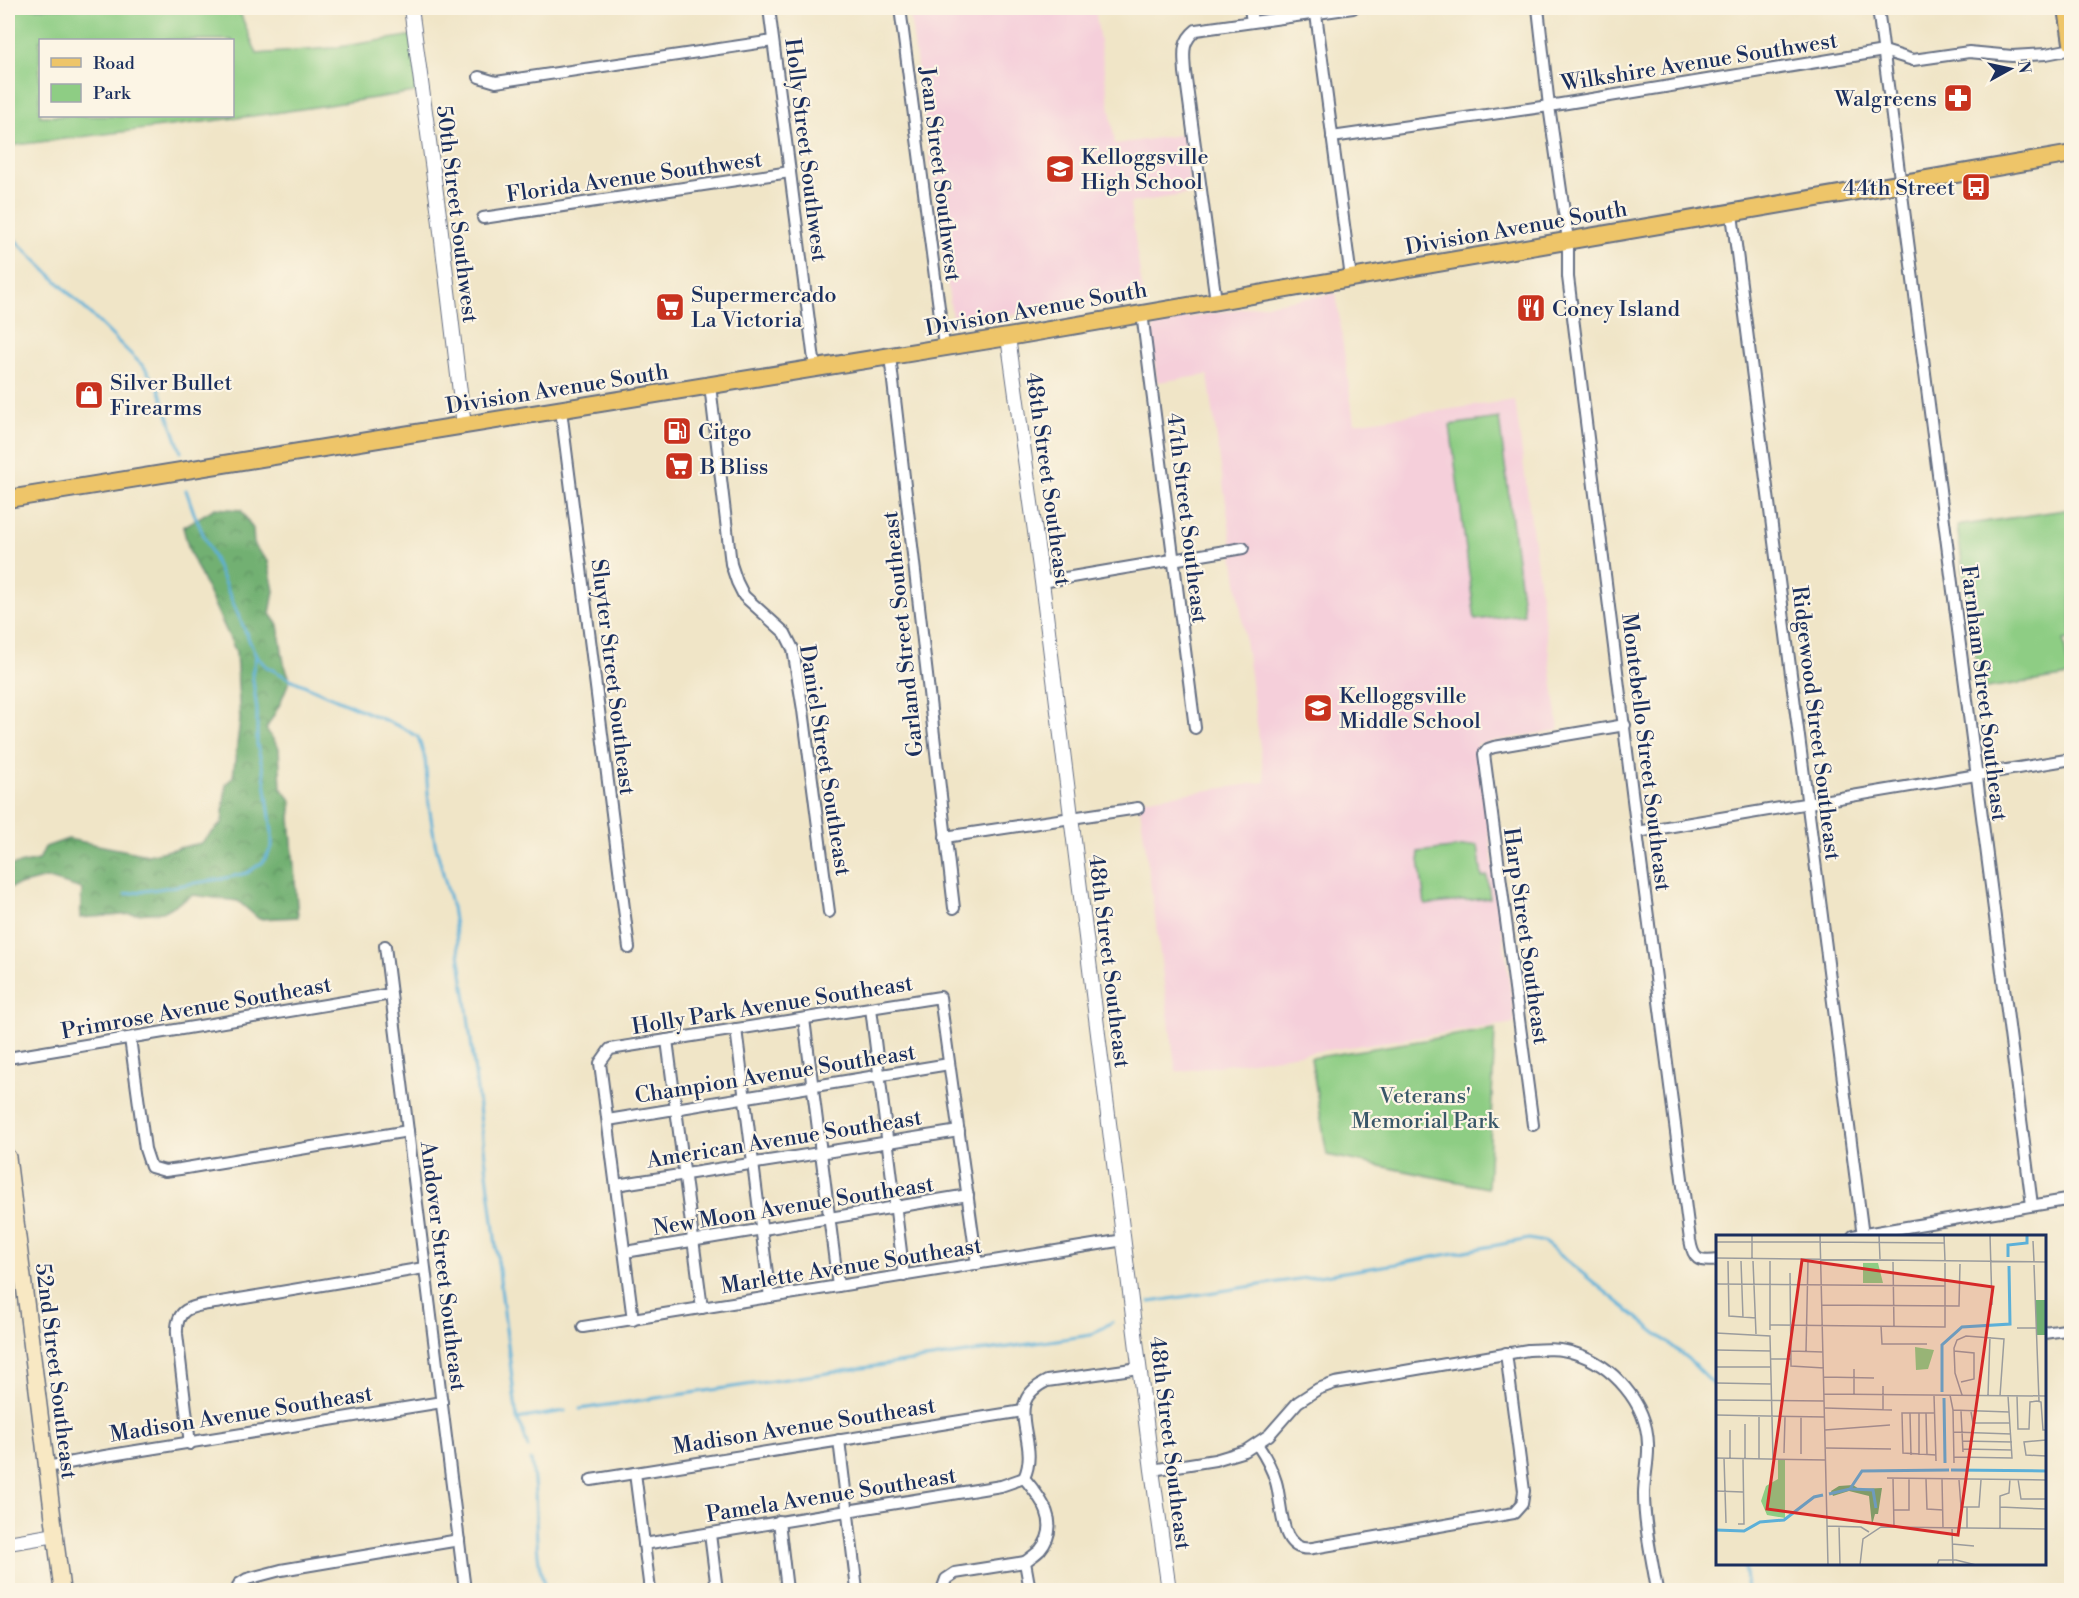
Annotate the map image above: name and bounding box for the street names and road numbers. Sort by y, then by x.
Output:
street label: Wilkshire Avenue Southwest [1558,27,1840,98]
street label: Holly Street Southwest [778,37,833,264]
street label: Jean Street Southwest [913,64,966,283]
street label: 50th Street Southwest [430,104,483,325]
street label: Florida Avenue Southwest [505,146,764,209]
street label: Division Avenue South [1403,196,1630,261]
street label: Division Avenue South [923,277,1150,342]
street label: Division Avenue South [444,359,671,420]
street label: 48th Street Southeast [1019,371,1076,588]
street label: 47th Street Southeast [1160,411,1213,625]
street label: Garland Street Southeast [877,509,930,758]
street label: Sluyter Street Southeast [585,557,640,797]
street label: Farnham Street Southeast [1954,563,2013,823]
street label: Ridgewood Street Southeast [1785,584,1846,862]
street label: Montebello Street Southeast [1615,612,1676,893]
street label: Daniel Street Southeast [793,643,856,878]
street label: Harp Street Southeast [1497,826,1554,1047]
street label: 48th Street Southeast [1082,853,1135,1070]
street label: Holly Park Avenue Southeast [630,970,915,1041]
street label: Primrose Avenue Southeast [59,971,334,1046]
street label: Champion Avenue Southeast [633,1039,918,1110]
street label: American Avenue Southeast [644,1104,924,1175]
street label: Andover Street Southeast [414,1139,471,1393]
street label: New Moon Avenue Southeast [651,1171,936,1242]
street label: Marlette Avenue Southeast [719,1232,984,1300]
street label: 52nd Street Southeast [29,1262,82,1481]
street label: 48th Street Southeast [1143,1335,1196,1552]
street label: Madison Avenue Southeast [108,1380,375,1449]
street label: Madison Avenue Southeast [671,1392,938,1461]
street label: Pamela Avenue Southeast [704,1462,959,1529]

